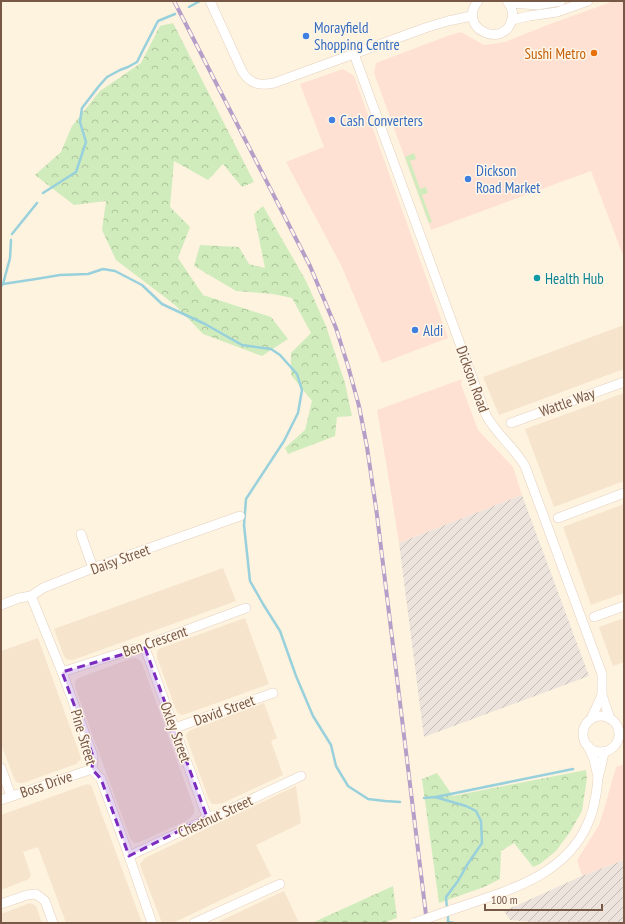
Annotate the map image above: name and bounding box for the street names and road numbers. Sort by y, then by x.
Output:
street label: Dickson Road [452,343,494,415]
street label: Wattle Way [537,383,598,421]
street label: Daisy Street [88,540,152,578]
street label: Ben Crescent [120,621,190,661]
street label: David Street [191,690,257,730]
street label: Oxley Street [156,699,196,765]
street label: Pine Street [67,707,101,767]
street label: Boss Drive [17,766,75,802]
street label: Chestnut Street [175,790,255,842]

